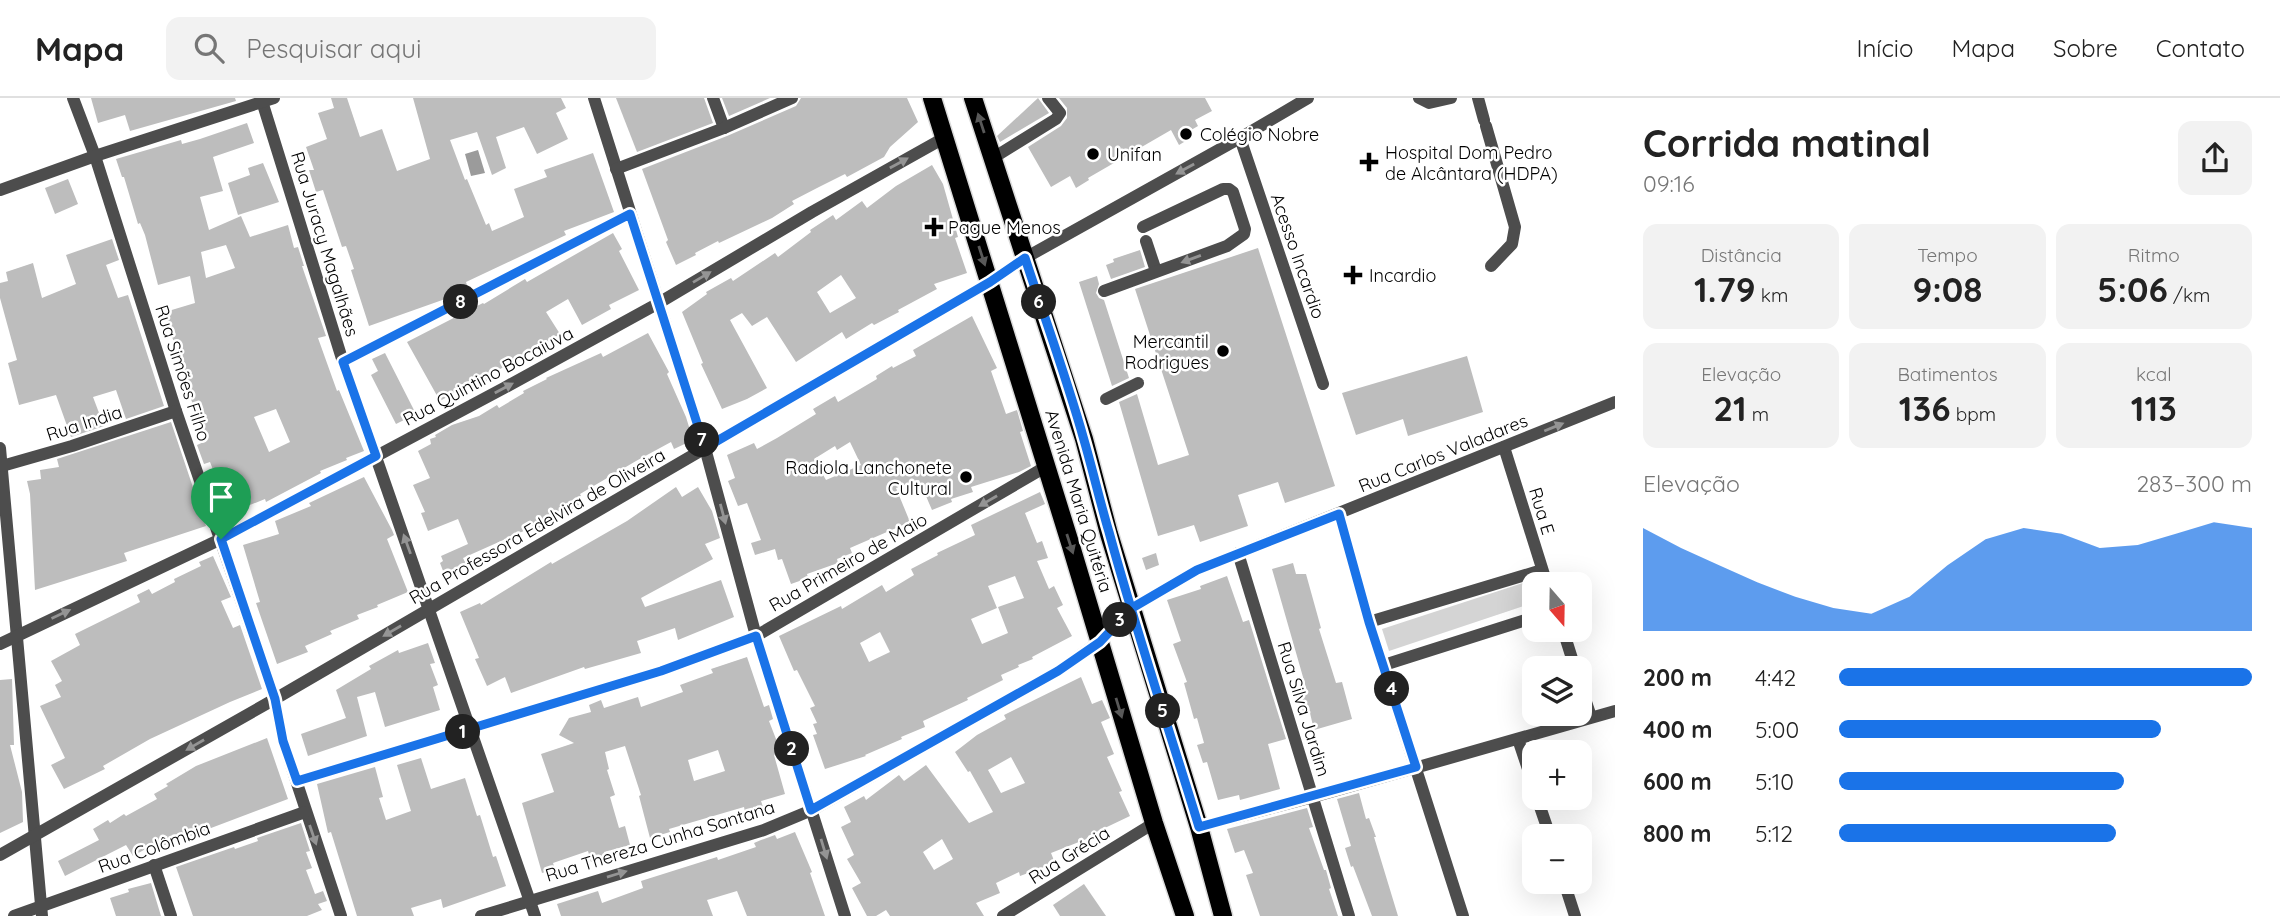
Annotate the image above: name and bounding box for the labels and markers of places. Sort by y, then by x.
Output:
place label: Colégio Nobre [1200,123,1319,146]
marker: Colégio Nobre [1178,126,1194,142]
place label: Hospital Dom Pedro de Alcântara (HDPA) [1385,141,1558,185]
place label: Unifan [1107,143,1162,166]
marker: Unifan [1085,146,1101,162]
marker: Hospital Dom Pedro de Alcântara (HDPA) [1359,152,1379,172]
place label: Pague Menos [948,216,1061,239]
marker: Pague Menos [926,219,942,235]
place label: Incardio [1369,264,1436,287]
marker: Incardio [1343,265,1363,285]
pin: 8 [444,284,478,320]
pin: 6 [1021,284,1056,320]
place label: Mercantil Rodrigues [1125,330,1209,374]
marker: Mercantil Rodrigues [1215,343,1231,359]
pin: 7 [684,422,720,458]
place label: Radiola Lanchonete Cultural [785,456,952,500]
pin [191,467,251,539]
marker: Radiola Lanchonete Cultural [958,469,974,485]
pin: 3 [1102,602,1138,638]
pin: 4 [1374,672,1410,706]
pin: 5 [1146,694,1180,728]
pin: 1 [446,714,480,750]
pin: 2 [774,732,810,766]

